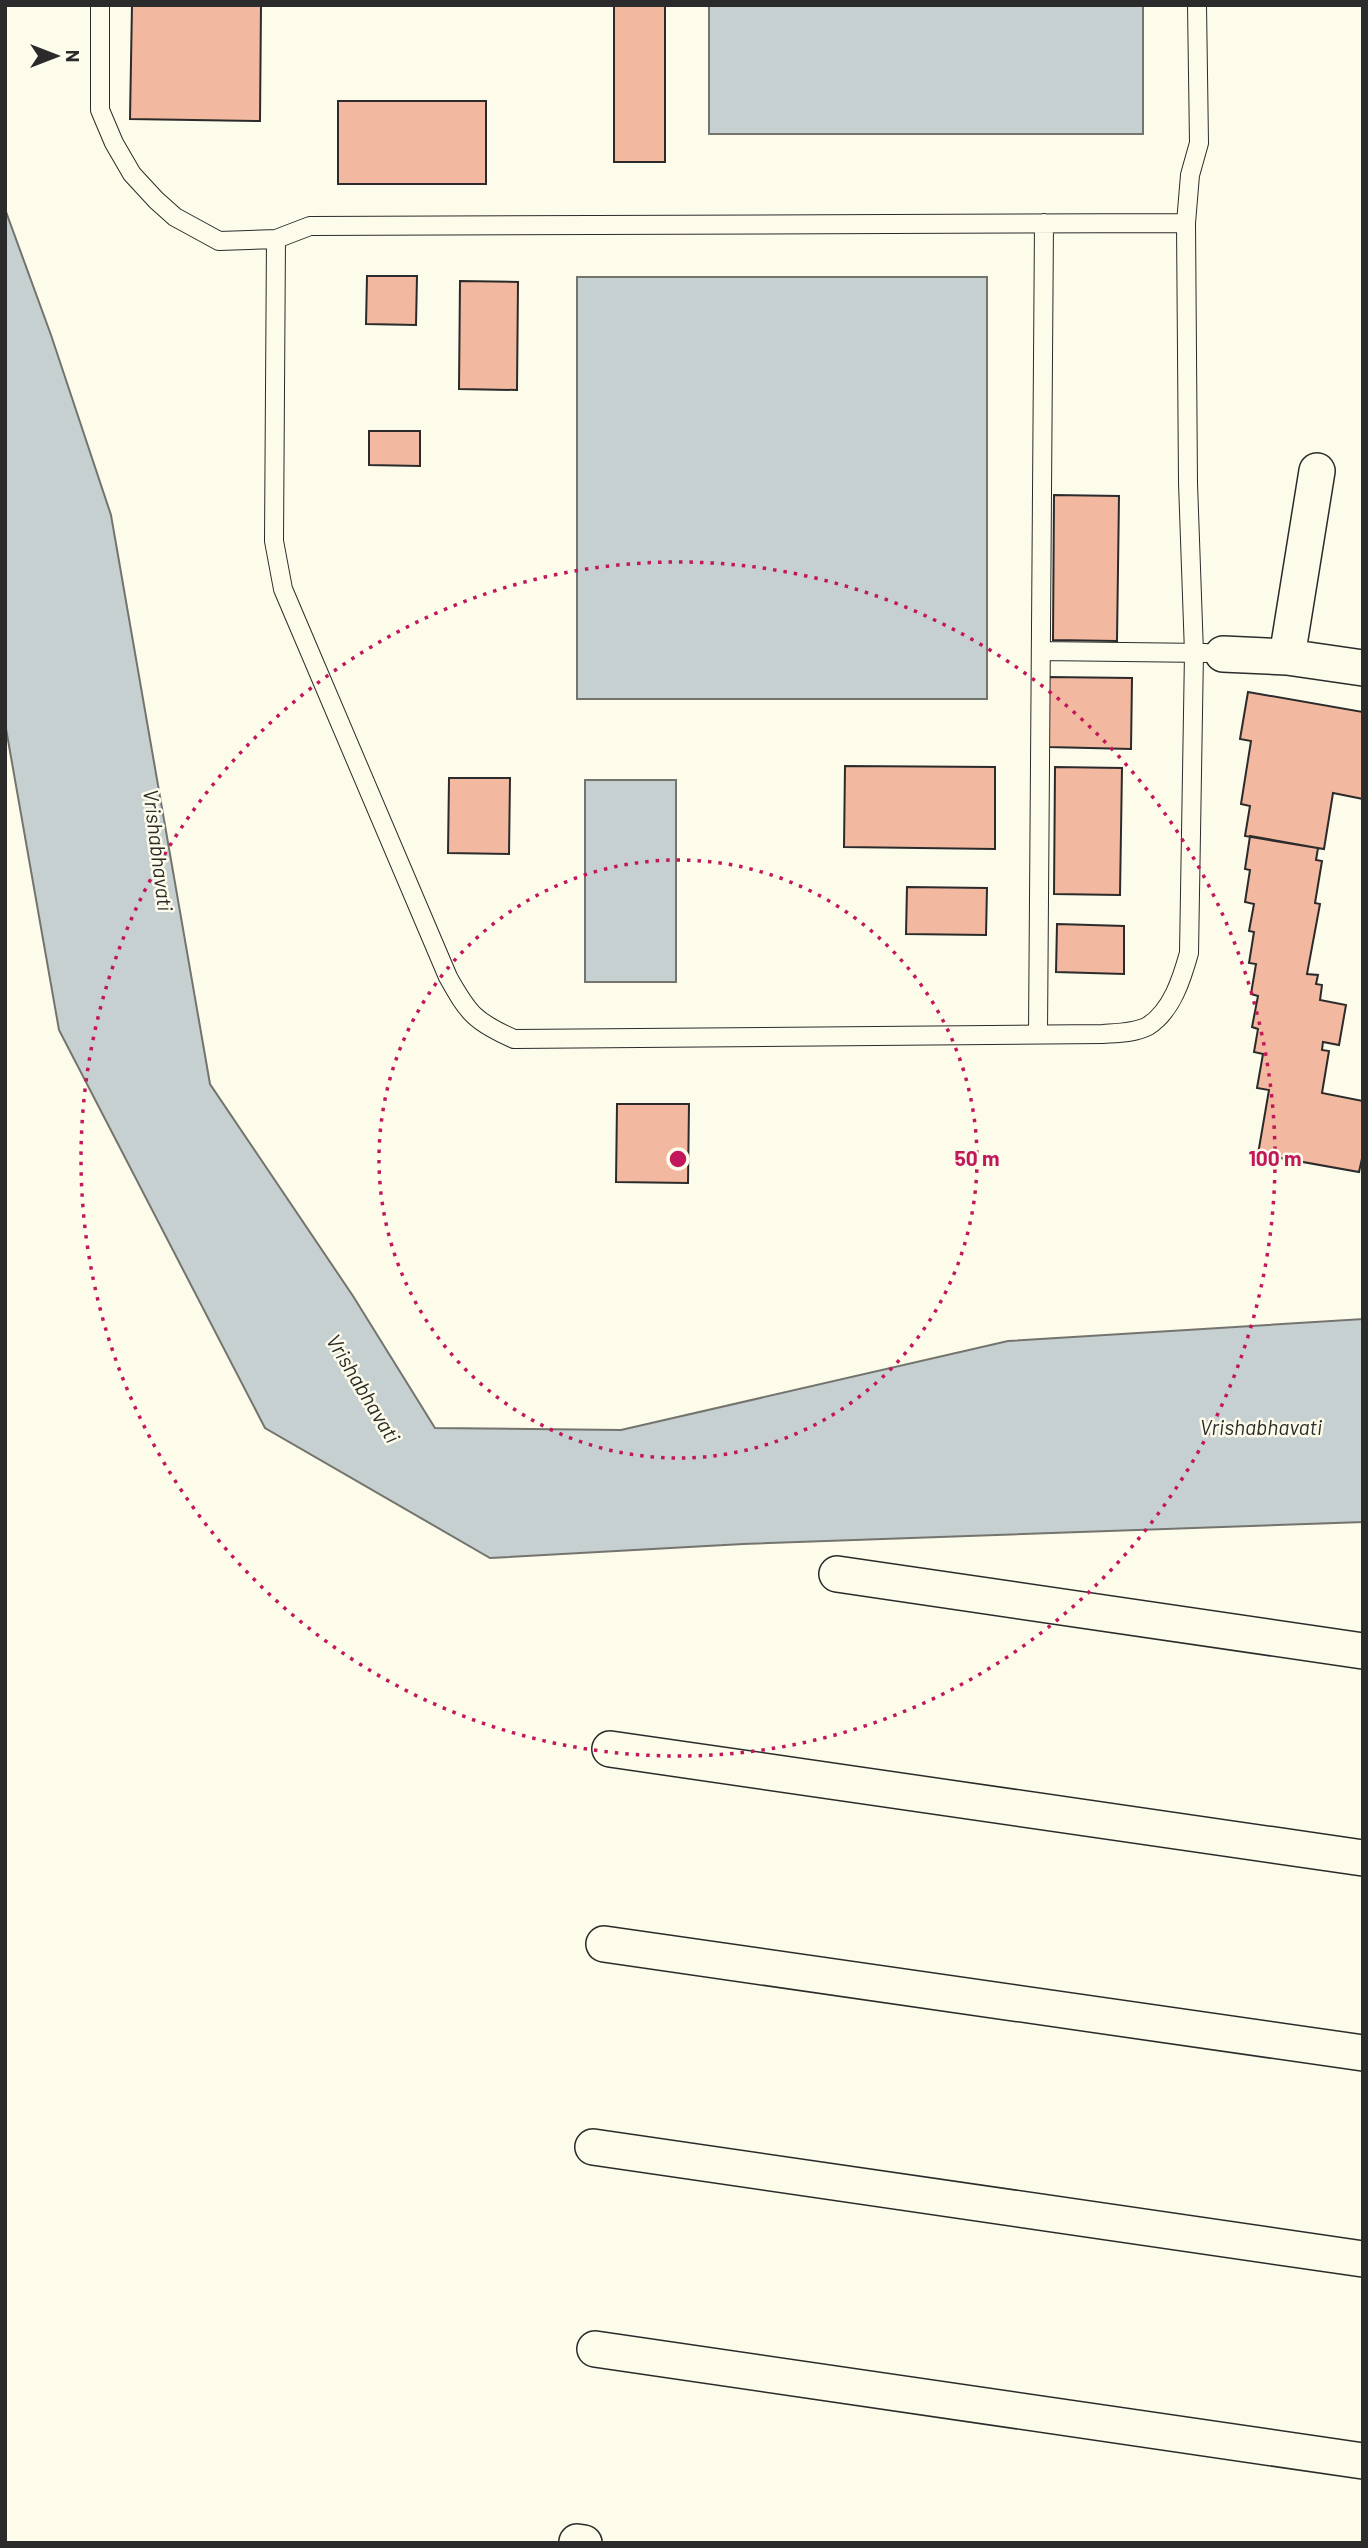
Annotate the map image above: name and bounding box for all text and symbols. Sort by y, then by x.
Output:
north arrow [21,21,91,91]
text: N [62,50,85,62]
water label: Vrishabhavati [139,788,179,913]
text: 50 m [954,1145,1000,1170]
text: 100 m [1248,1145,1302,1170]
centre of rings [666,1147,690,1171]
water label: Vrishabhavati [322,1329,407,1448]
water label: Vrishabhavati [1200,1414,1323,1439]

